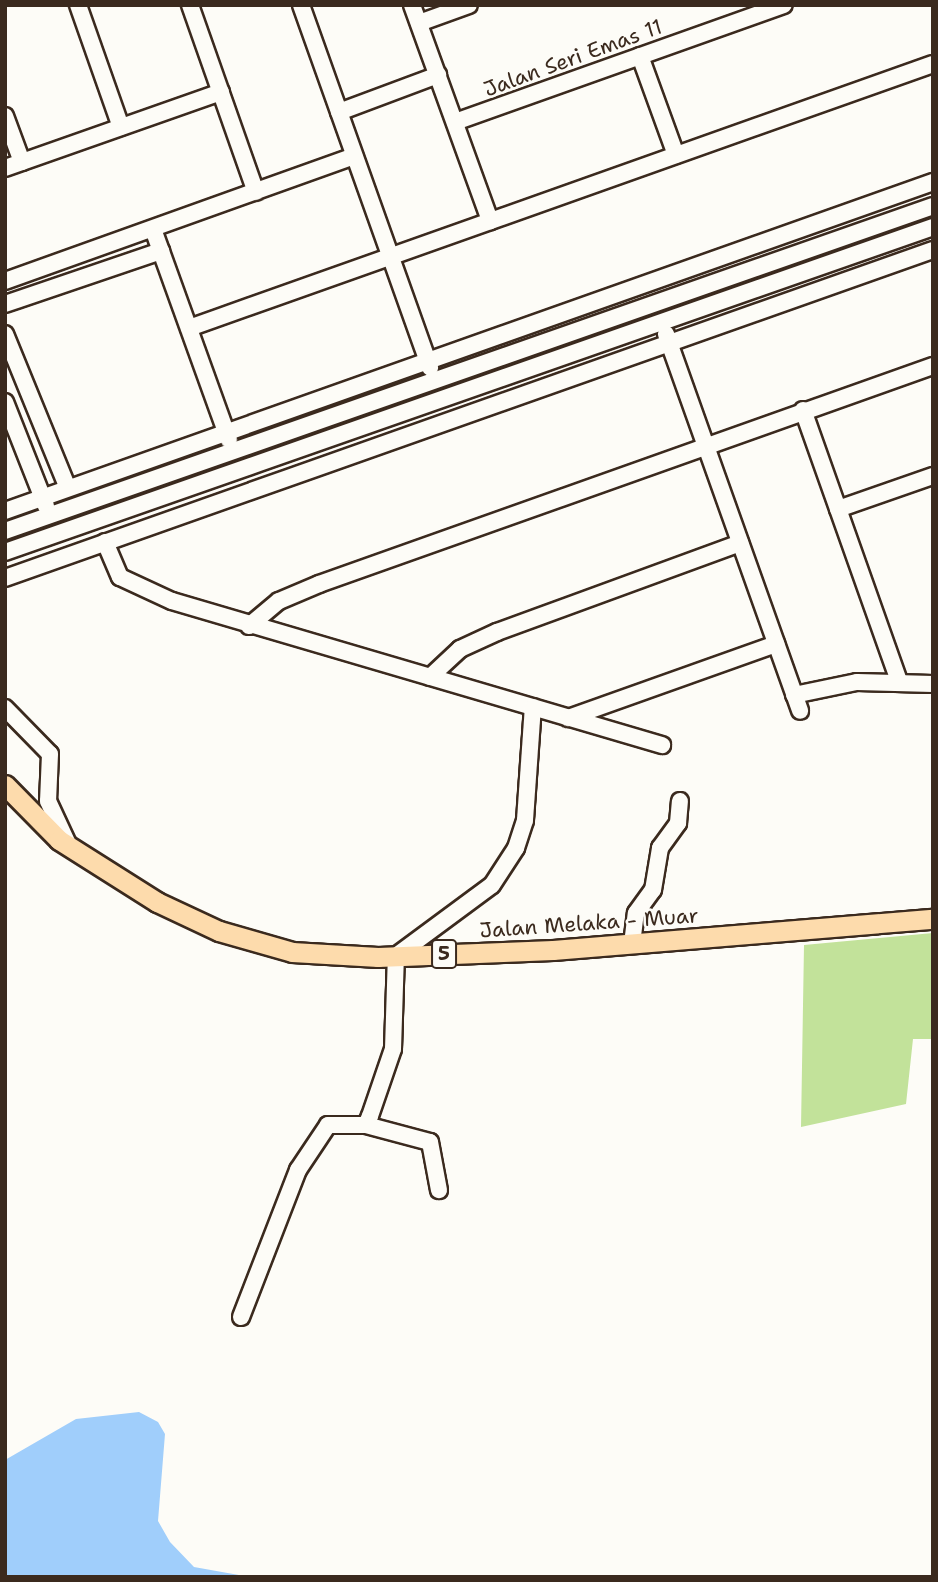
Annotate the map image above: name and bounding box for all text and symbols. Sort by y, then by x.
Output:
street label: Jalan Seri Emas 11 [480,14,666,102]
street label: Jalan Melaka - Muar [479,903,699,943]
road number: 5 [430,938,458,970]

